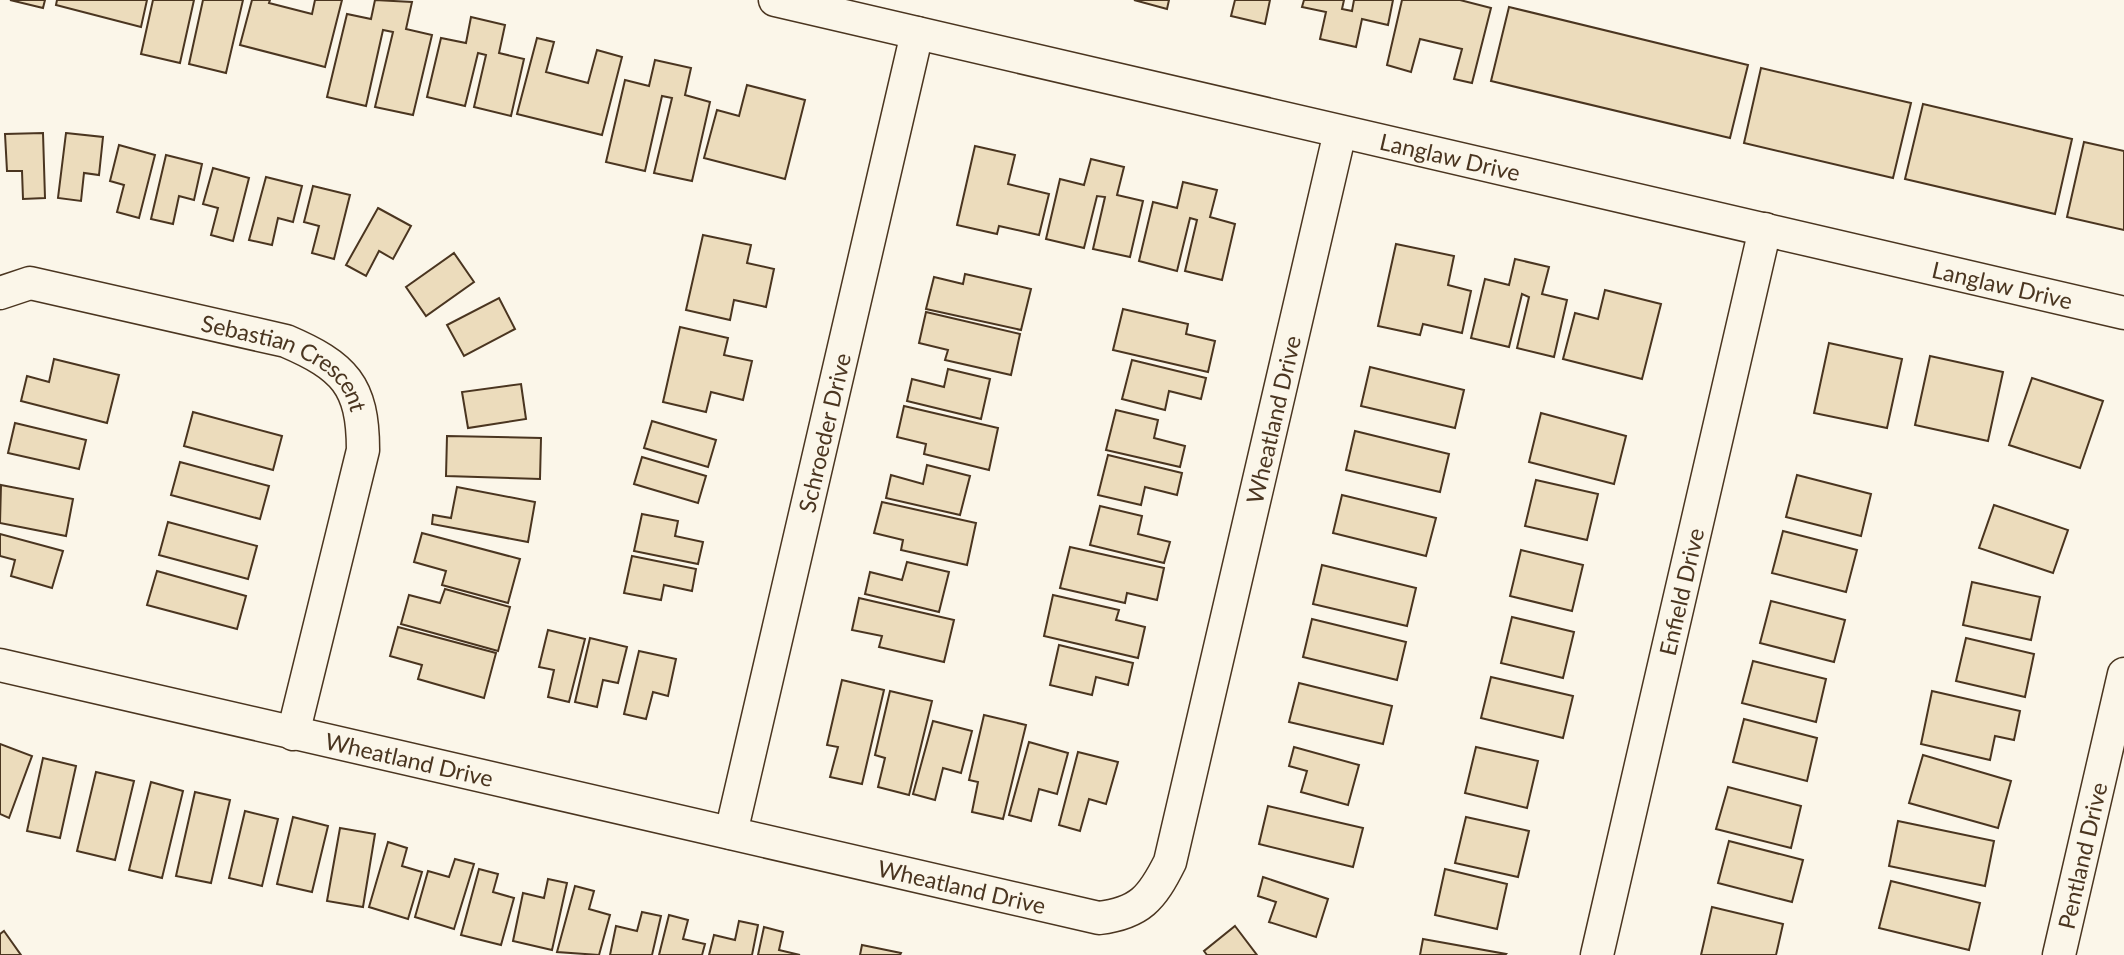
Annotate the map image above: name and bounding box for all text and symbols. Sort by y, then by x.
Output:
street label: Langlaw Drive [1377,127,1523,186]
street label: Langlaw Drive [1929,255,2075,315]
street label: Sebastian Crescent [199,308,373,415]
street label: Wheatland Drive [1240,333,1306,506]
street label: Schroeder Drive [792,350,856,515]
street label: Enfield Drive [1653,525,1709,658]
street label: Wheatland Drive [323,726,496,792]
street label: Pentland Drive [2051,780,2112,932]
street label: Wheatland Drive [875,854,1049,919]

